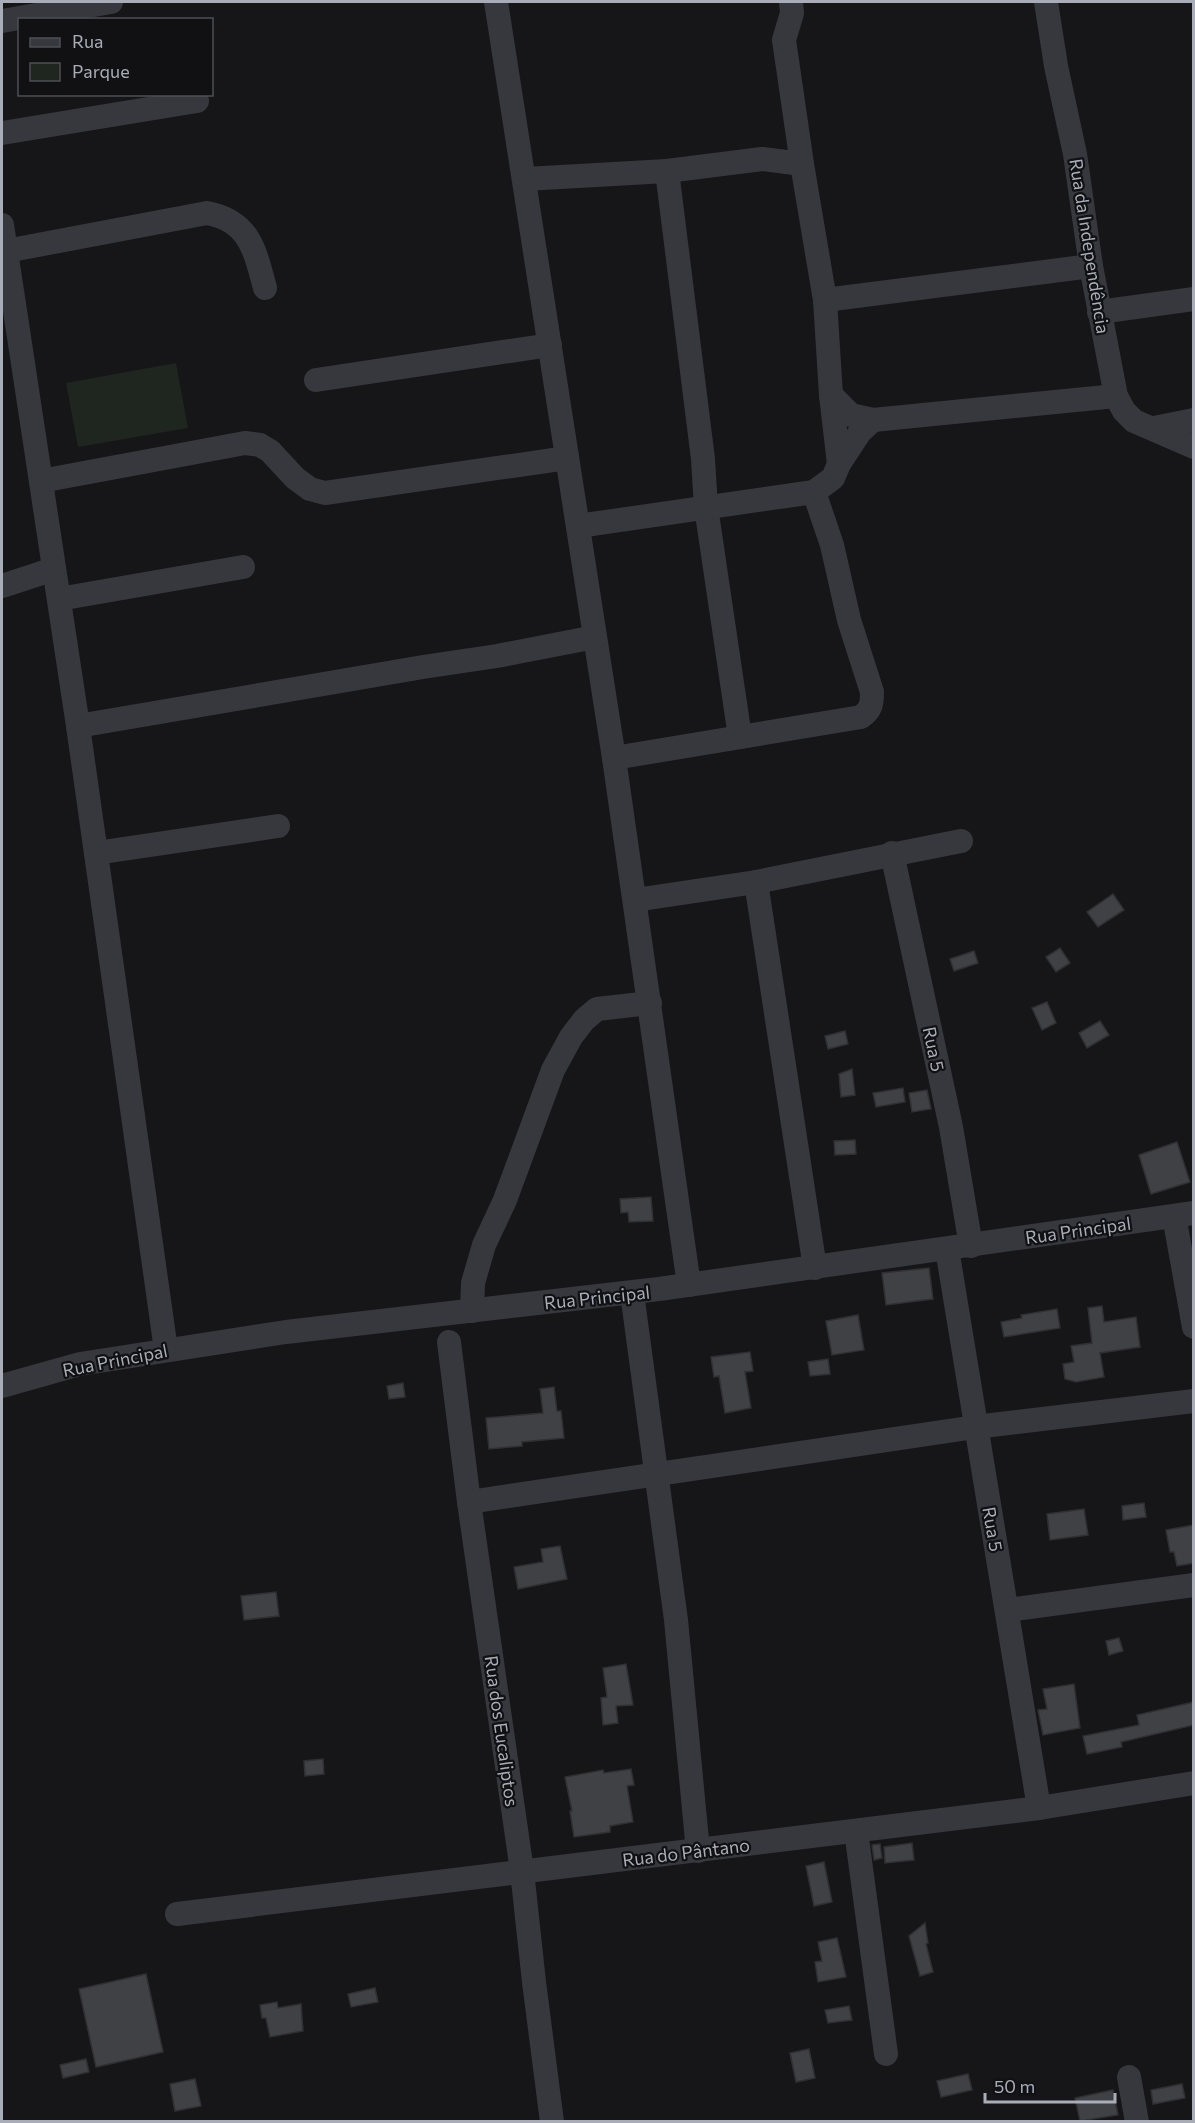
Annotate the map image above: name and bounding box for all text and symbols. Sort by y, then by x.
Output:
legend [18,18,213,96]
text: Rua [72,30,103,52]
text: Parque [72,60,130,82]
street label: Rua da Independência [1065,157,1115,335]
street label: Rua 5 [919,1025,949,1073]
street label: Rua Principal [1024,1212,1132,1248]
street label: Rua Principal [543,1280,651,1314]
street label: Rua Principal [61,1339,169,1381]
street label: Rua 5 [978,1505,1008,1553]
street label: Rua dos Eucaliptos [481,1654,523,1808]
street label: Rua do Pântano [621,1833,751,1871]
scale bar [985,2066,1116,2104]
text: 50 m [994,2075,1035,2097]

